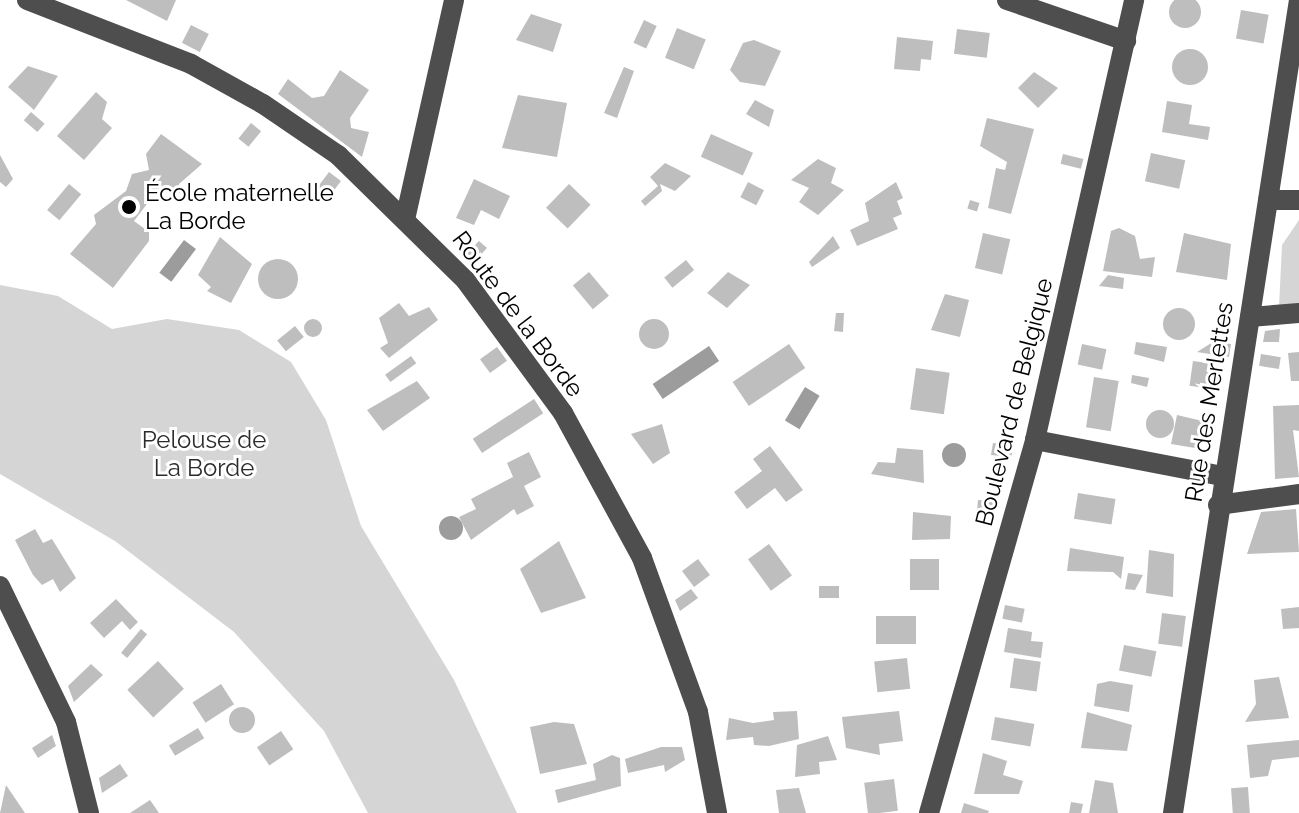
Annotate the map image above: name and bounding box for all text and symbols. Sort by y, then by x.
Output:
place label: École maternelle La Borde [145,179,334,235]
marker: École maternelle La Borde [120,198,138,216]
street label: Route de la Borde [446,225,590,403]
street label: Boulevard de Belgique [969,275,1059,529]
street label: Rue des Merlettes [1179,300,1239,504]
park label: Pelouse de La Borde [142,426,266,482]

